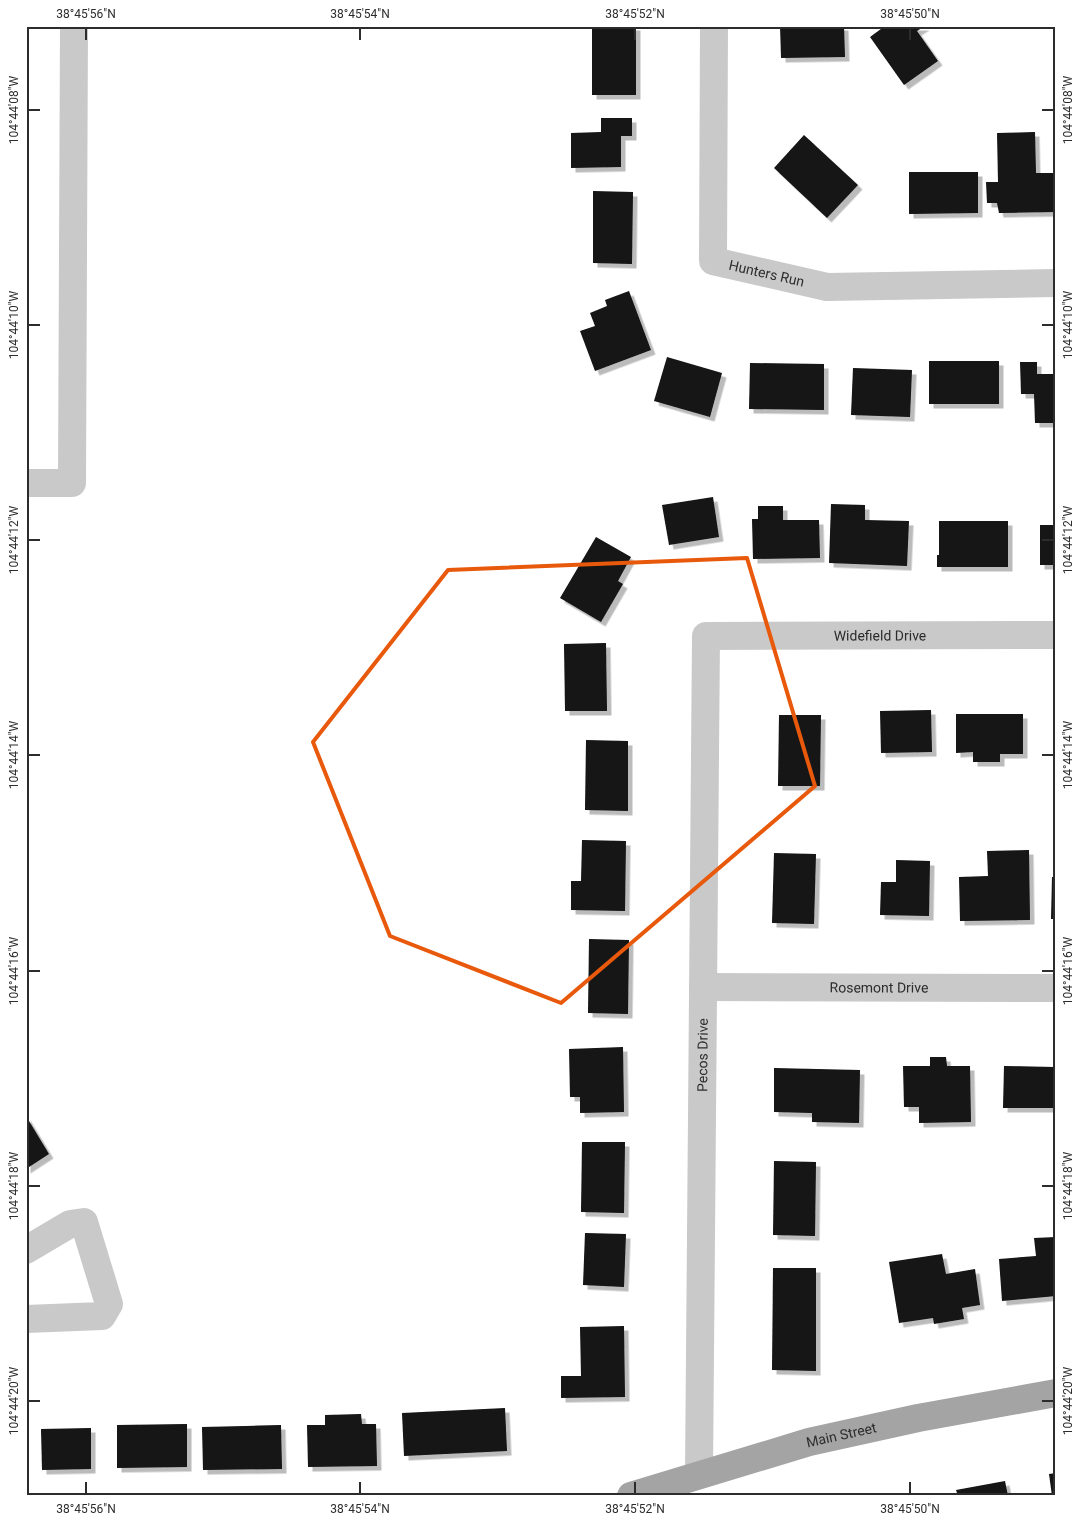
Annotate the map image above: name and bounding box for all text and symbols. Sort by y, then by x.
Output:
text: 38°45'56"N [56,7,116,21]
text: 38°45'54"N [330,7,390,21]
text: 38°45'52"N [605,7,665,21]
text: 38°45'50"N [880,7,940,21]
text: 104°44'08"W [7,76,21,144]
text: 104°44'08"W [1061,76,1075,144]
street label: Hunters Run [727,257,806,290]
text: 104°44'10"W [7,291,21,359]
text: 104°44'10"W [1061,291,1075,359]
text: 104°44'12"W [7,506,21,574]
text: 104°44'12"W [1061,506,1075,574]
street label: Widefield Drive [834,627,926,644]
text: 104°44'14"W [7,721,21,789]
text: 104°44'14"W [1061,721,1075,789]
text: 104°44'16"W [7,937,21,1005]
text: 104°44'16"W [1061,937,1075,1005]
street label: Rosemont Drive [830,979,928,996]
street label: Pecos Drive [694,1018,711,1092]
text: 104°44'18"W [7,1152,21,1220]
text: 104°44'18"W [1061,1152,1075,1220]
text: 104°44'20"W [7,1367,21,1435]
text: 104°44'20"W [1061,1367,1075,1435]
street label: Main Street [805,1419,878,1450]
text: 38°45'56"N [56,1502,116,1516]
text: 38°45'54"N [330,1502,390,1516]
text: 38°45'52"N [605,1502,665,1516]
text: 38°45'50"N [880,1502,940,1516]

